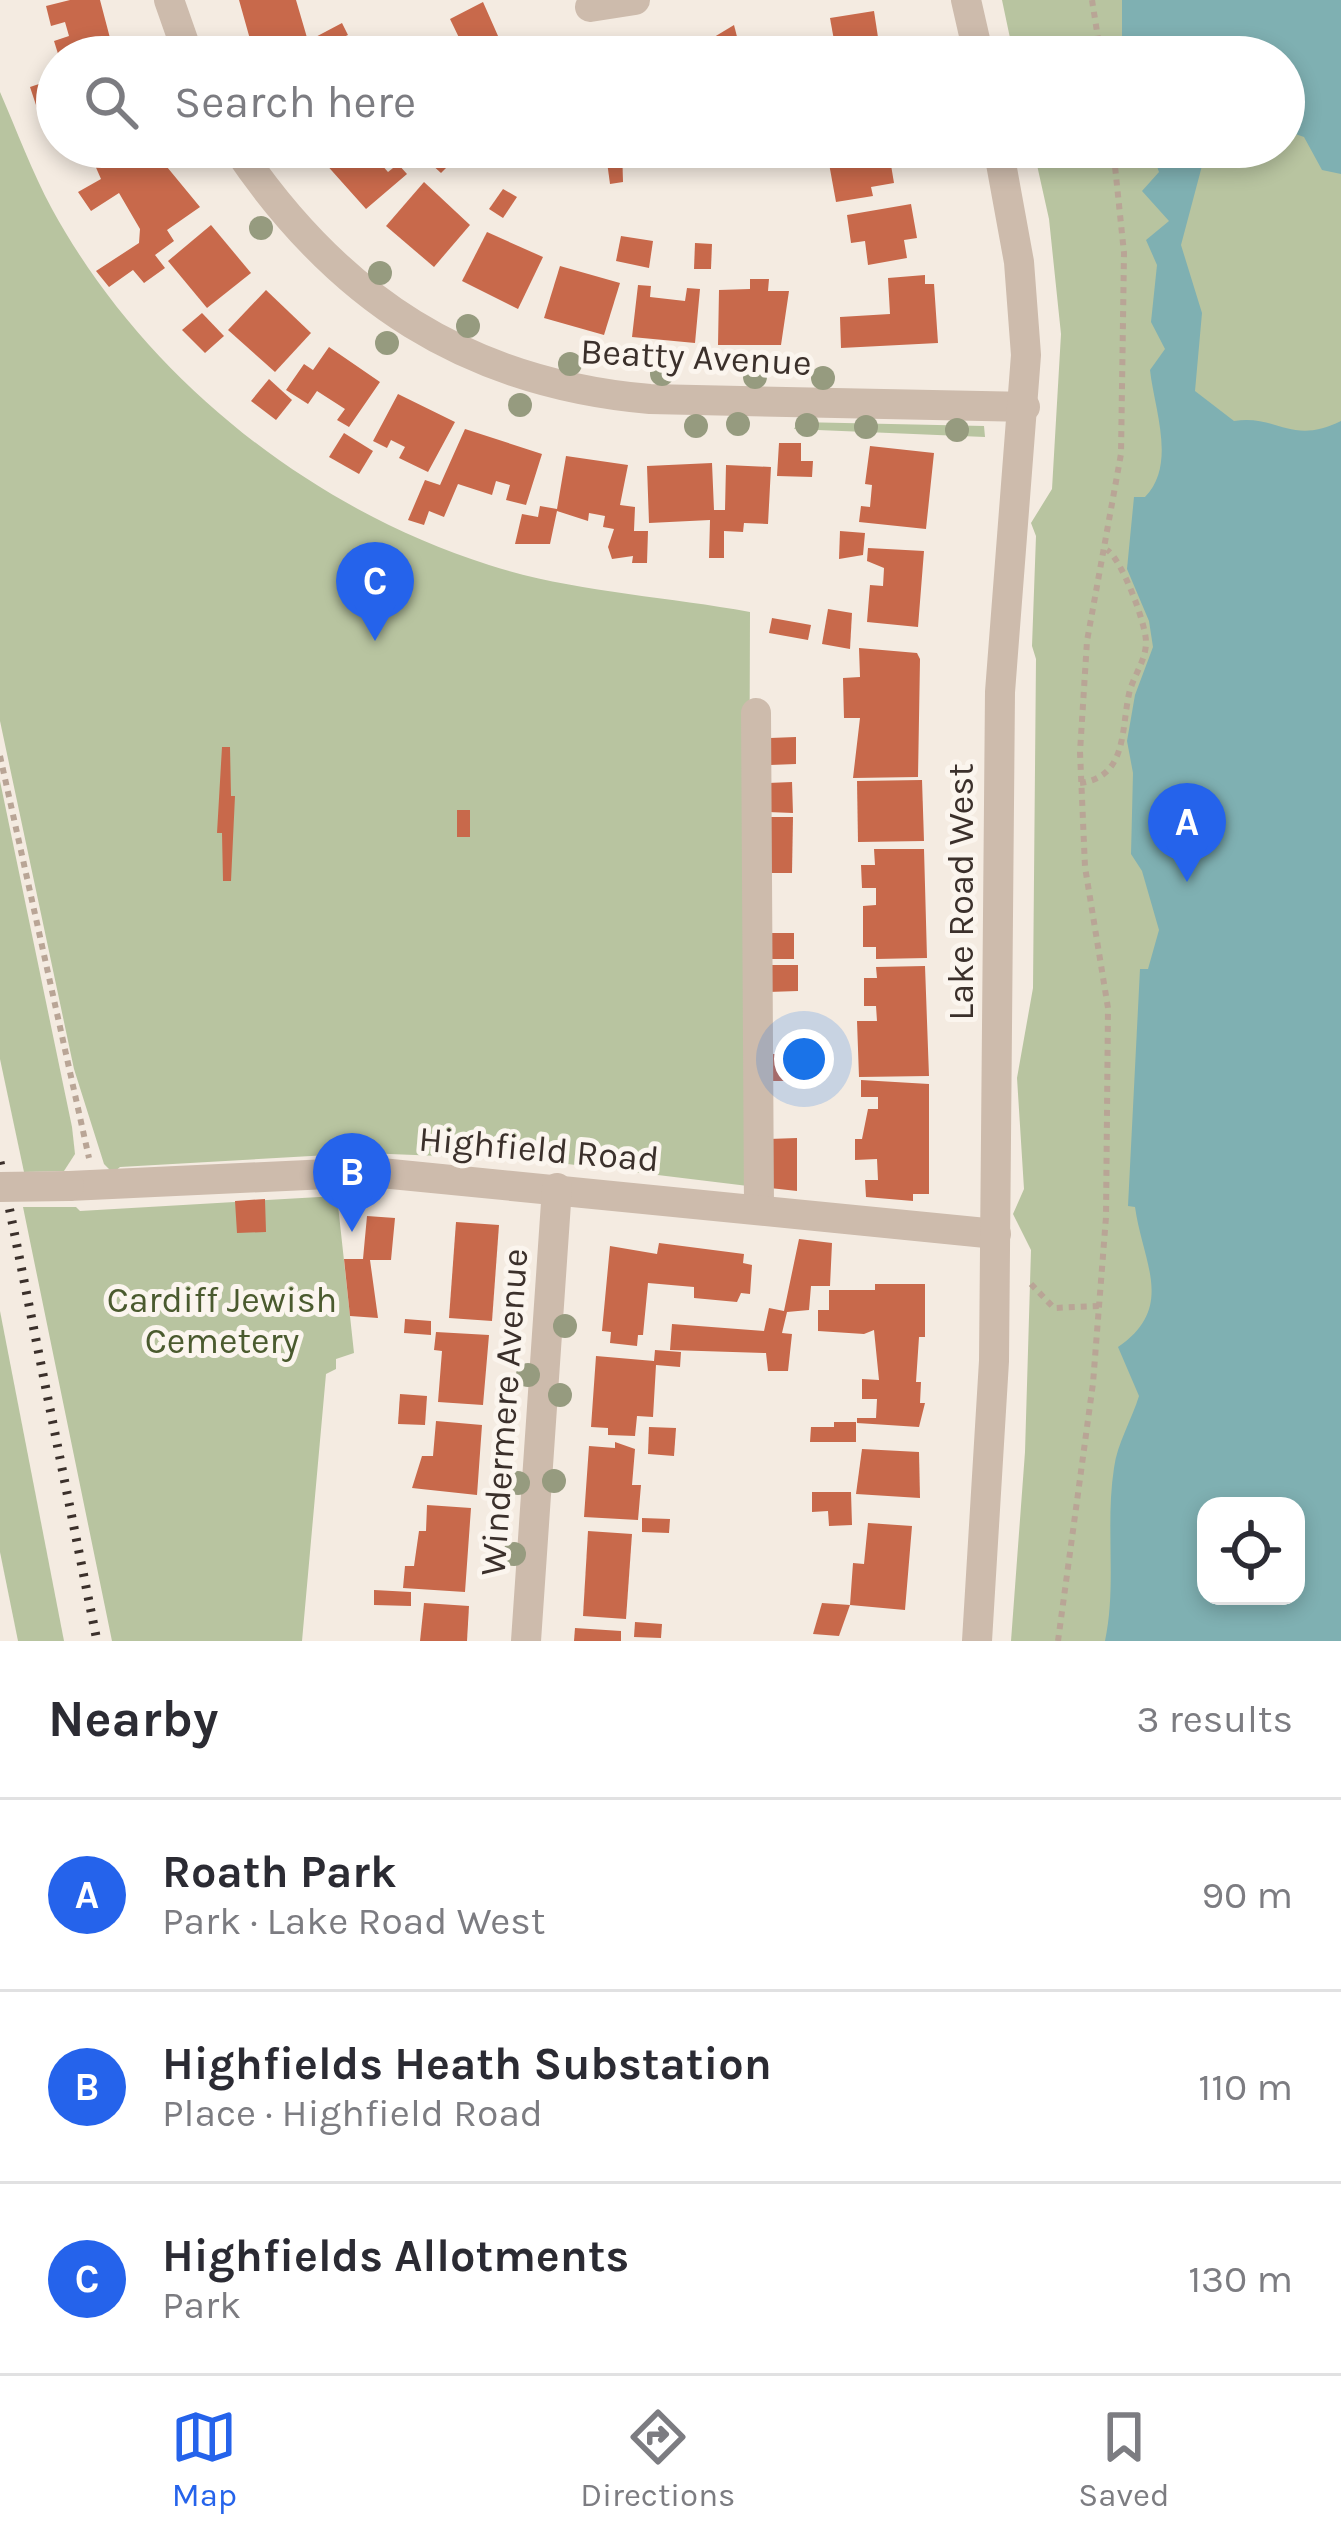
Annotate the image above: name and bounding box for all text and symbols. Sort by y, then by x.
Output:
search box [36,36,1305,168]
icon: search [78,69,144,135]
text: Search here [174,76,416,128]
street label: Beatty Avenue [579,330,813,384]
pin: C [336,542,414,641]
street label: Lake Road West [940,763,982,1021]
pin: A [1148,783,1226,882]
your location [774,1029,834,1089]
street label: Highfield Road [417,1118,661,1180]
pin: B [313,1133,391,1232]
street label: Windermere Avenue [472,1247,536,1577]
park label: Cardiff Jewish Cemetery [107,1279,337,1362]
map controls [1197,1497,1305,1605]
button: locate [1197,1497,1305,1605]
text: Nearby [48,1689,218,1749]
text: 3 results [1136,1696,1293,1742]
text: Roath Park [162,1846,397,1898]
text: A [75,1872,99,1918]
text: 90 m [1201,1872,1293,1918]
text: Park · Lake Road West [162,1898,545,1944]
text: Highfields Heath Substation [162,2038,772,2090]
text: B [74,2064,100,2110]
text: 110 m [1198,2064,1293,2110]
text: Place · Highfield Road [162,2090,543,2136]
text: Highfields Allotments [162,2230,629,2282]
text: C [75,2256,99,2302]
text: 130 m [1188,2256,1293,2302]
text: Park [162,2282,241,2328]
tab: Map [171,2404,237,2514]
tab: Directions [580,2404,735,2514]
tab: Saved [1078,2404,1170,2514]

